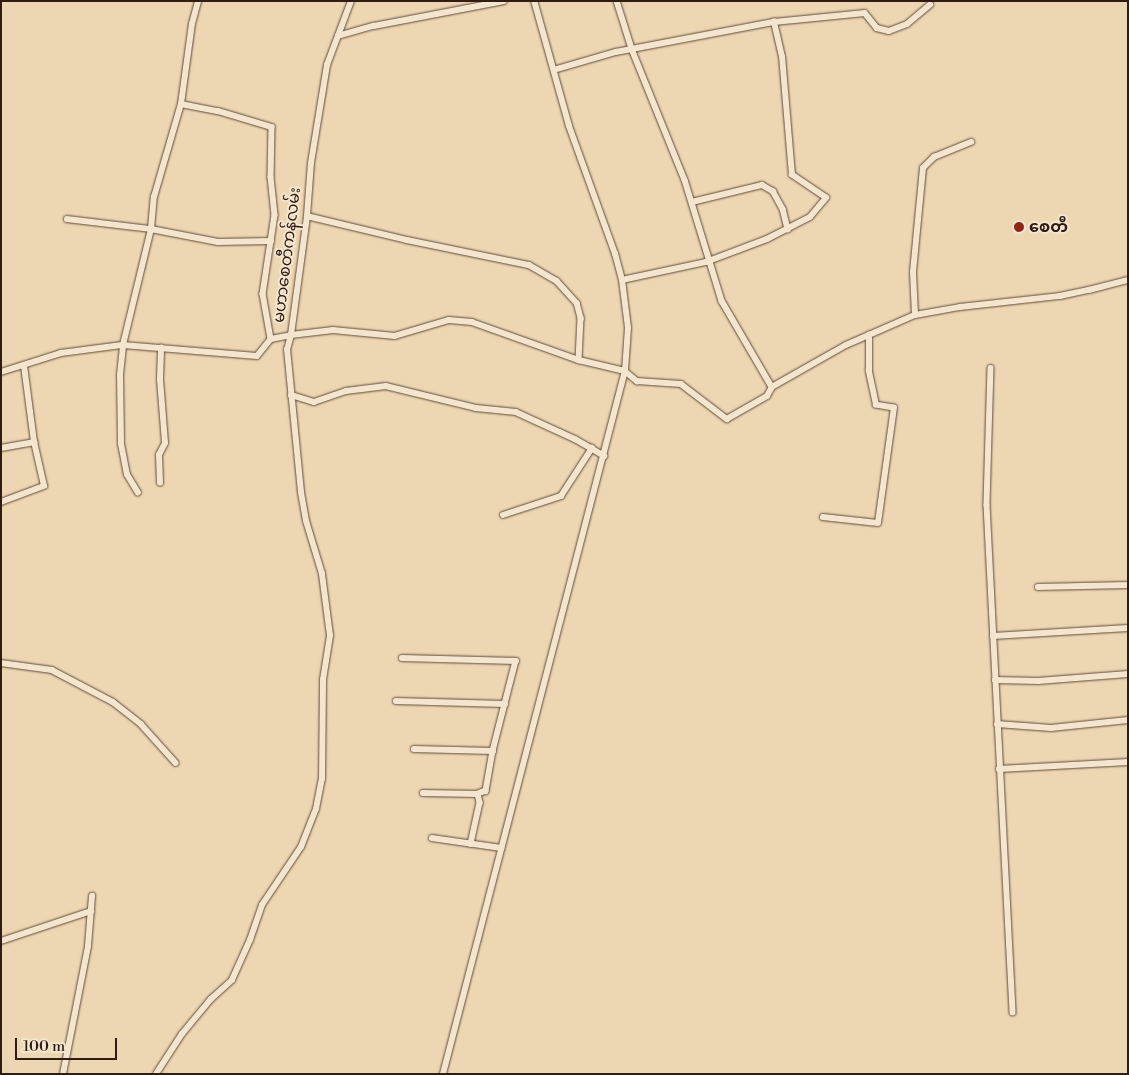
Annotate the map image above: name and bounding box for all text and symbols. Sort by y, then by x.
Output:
street label: မဟာစေတီကန်လမ်း [269,186,305,324]
place label: စေတီ [1029,217,1068,237]
marker: စေတီ [1013,221,1025,233]
scale bar [18,1028,120,1060]
text: 100 m [23,1037,65,1056]

